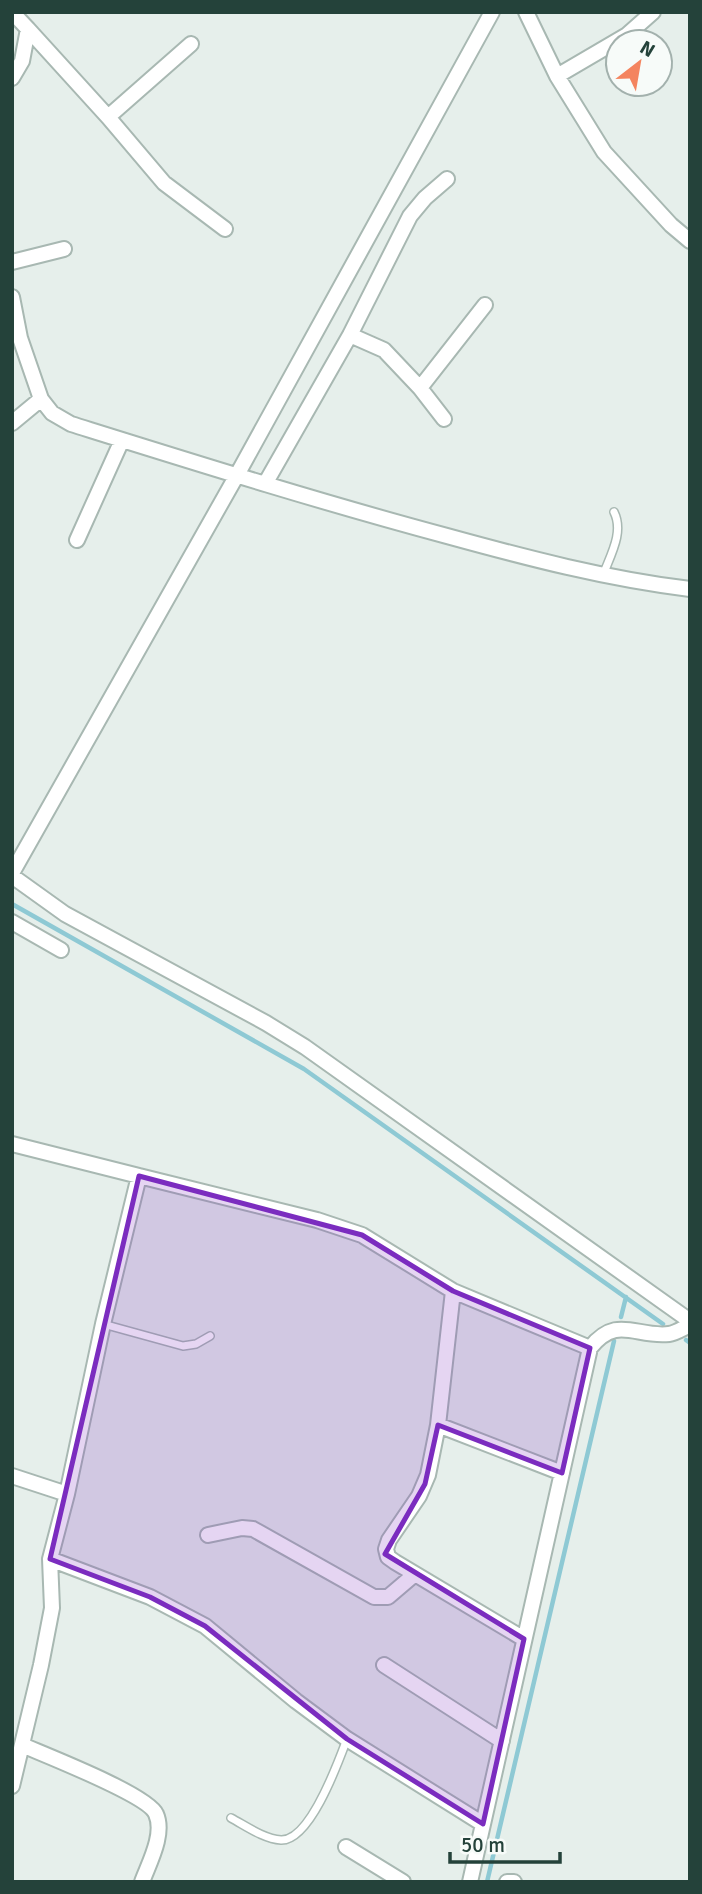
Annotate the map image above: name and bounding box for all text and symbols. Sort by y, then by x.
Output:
north arrow [604,28,674,98]
text: N [635,36,659,63]
scale bar [450,1820,560,1864]
text: 50 m [461,1832,505,1858]

